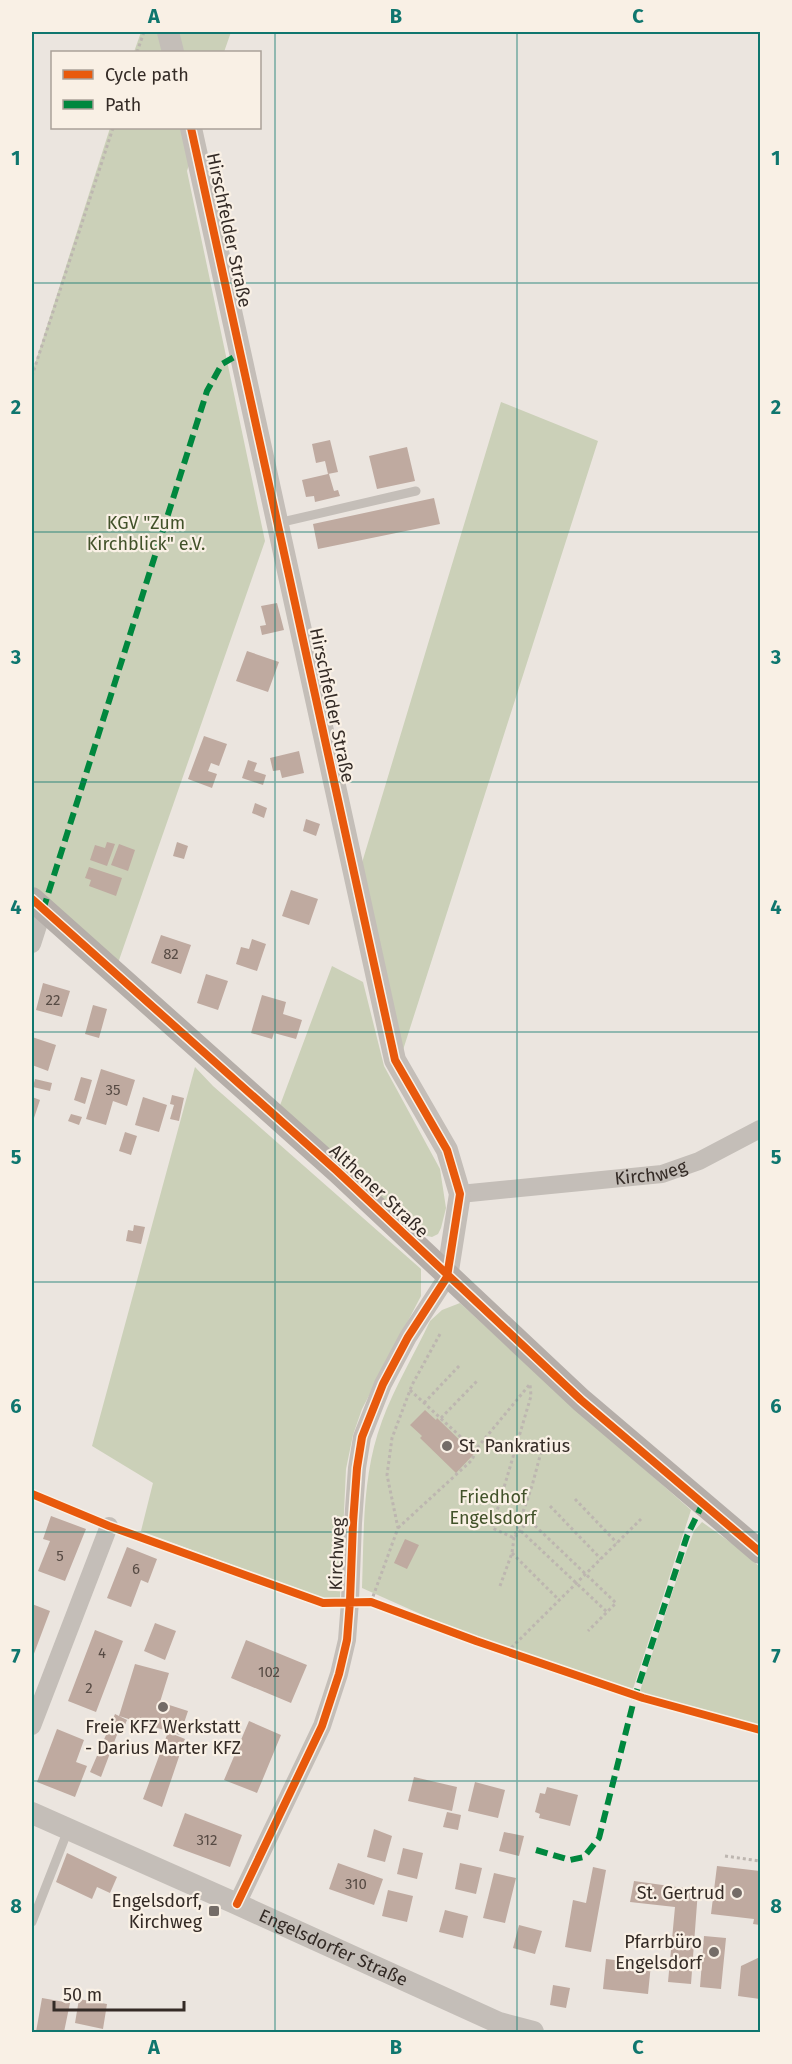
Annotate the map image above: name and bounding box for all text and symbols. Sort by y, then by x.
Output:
text: A [147,4,161,28]
text: B [390,4,402,28]
text: C [632,4,644,28]
legend [51,51,261,129]
text: Cycle path [105,64,189,86]
text: Path [105,94,141,116]
text: 1 [11,146,21,170]
text: 1 [771,146,781,170]
street label: Hirschfelder Straße [202,151,256,309]
text: 2 [11,395,21,419]
text: 2 [771,395,781,419]
park label: KGV "Zum Kirchblick" e.V. [87,512,205,555]
street label: Hirschfelder Straße [305,626,359,784]
text: 3 [10,645,21,669]
text: 3 [770,645,781,669]
text: 4 [10,895,22,919]
text: 4 [770,895,782,919]
house number: 82 [163,945,179,963]
house number: 22 [46,991,60,1009]
house number: 35 [105,1081,121,1099]
street label: Althener Straße [325,1140,433,1242]
text: 5 [11,1145,22,1169]
text: 5 [771,1145,782,1169]
street label: Kirchweg [613,1155,690,1190]
text: 6 [10,1394,22,1418]
text: 6 [770,1394,782,1418]
place label: St. Pankratius [459,1435,570,1457]
marker: St. Pankratius [440,1439,454,1453]
park label: Friedhof Engelsdorf [450,1486,538,1529]
street label: Kirchweg [325,1516,349,1591]
house number: 5 [56,1547,64,1565]
house number: 6 [132,1560,140,1578]
text: 7 [11,1644,21,1668]
house number: 4 [98,1644,106,1662]
text: 7 [771,1644,781,1668]
house number: 102 [258,1663,280,1681]
house number: 2 [85,1679,93,1697]
marker: Freie KFZ Werkstatt - Darius Marter KFZ [156,1700,170,1714]
place label: Freie KFZ Werkstatt - Darius Marter KFZ [85,1716,241,1759]
house number: 312 [196,1831,218,1849]
house number: 310 [345,1875,367,1893]
place label: St. Gertrud [637,1882,725,1904]
marker: St. Gertrud [730,1886,744,1900]
place label: Engelsdorf, Kirchweg [112,1890,203,1933]
text: 8 [10,1894,22,1918]
text: 8 [770,1894,782,1918]
marker: Engelsdorf, Kirchweg [207,1904,221,1918]
street label: Engelsdorfer Straße [255,1904,411,1991]
place label: Pfarrbüro Engelsdorf [615,1931,704,1974]
marker: Pfarrbüro Engelsdorf [707,1945,721,1959]
scale bar [54,1974,184,2012]
text: 50 m [63,1984,102,2006]
text: A [147,2035,161,2059]
text: B [390,2035,402,2059]
text: C [632,2035,644,2059]

